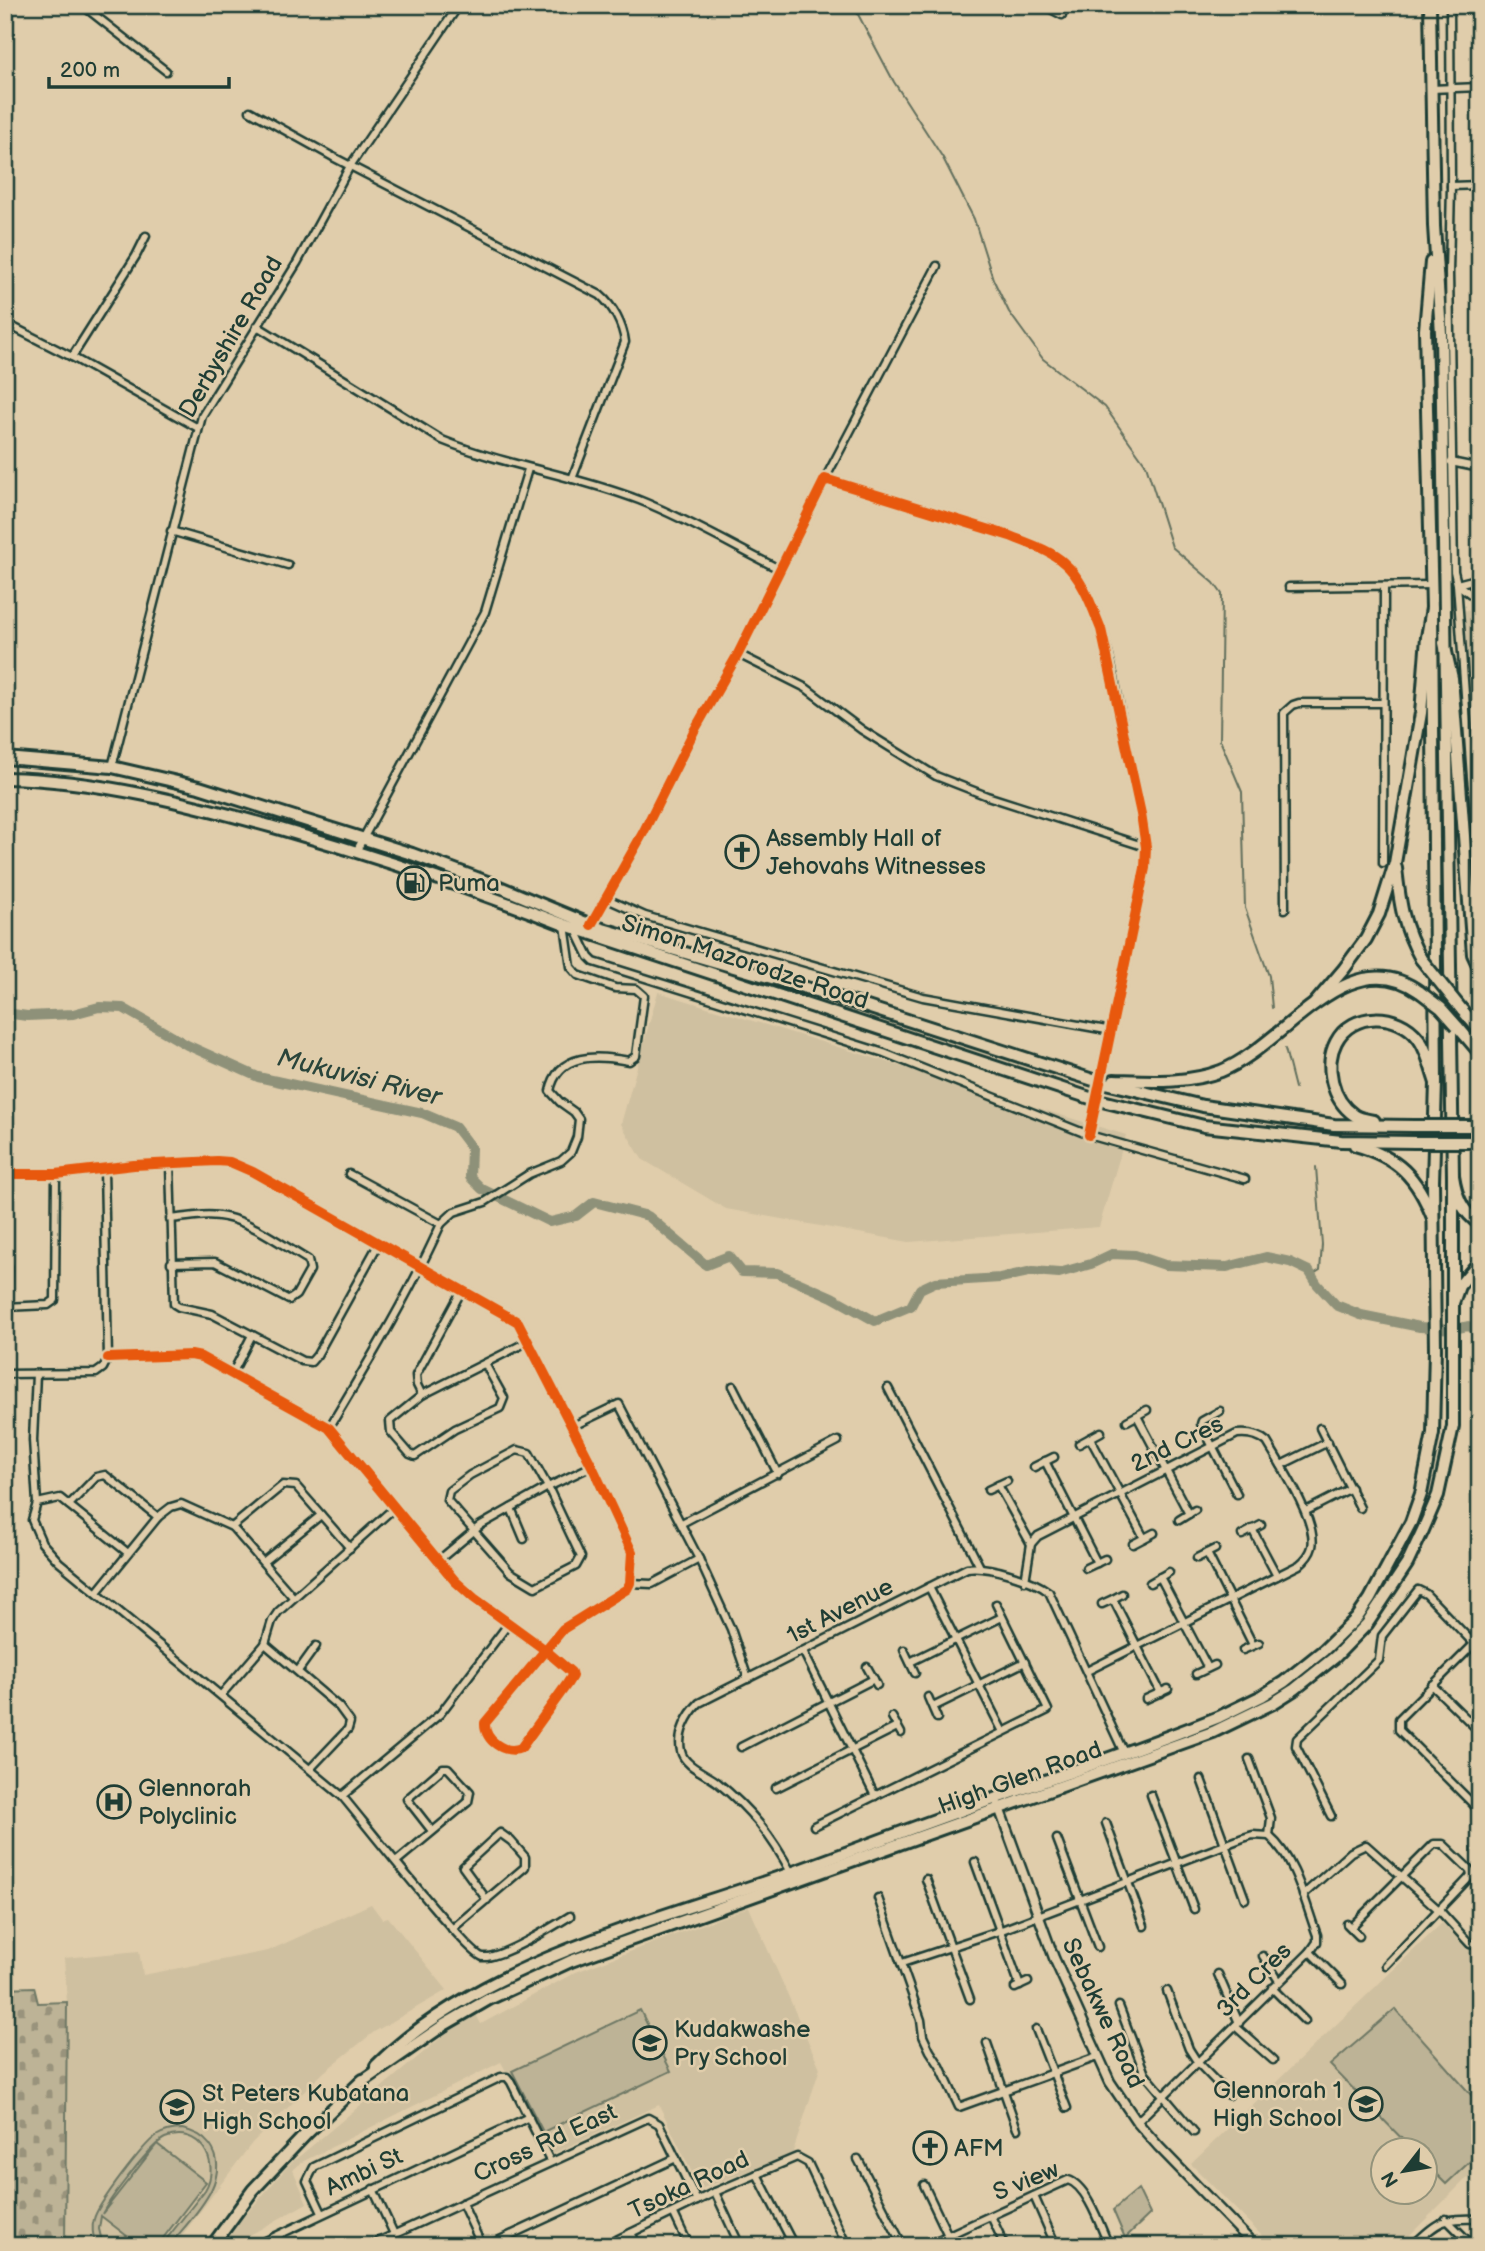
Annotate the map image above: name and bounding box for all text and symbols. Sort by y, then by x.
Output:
scale bar [49,46,229,90]
text: 200 m [60,58,120,83]
street label: Derbyshire Road [173,251,289,423]
place label: Assembly Hall of Jehovahs Witnesses [766,824,986,881]
church icon: Assembly Hall of Jehovahs Witnesses [723,833,761,871]
fuel station icon: Puma [395,864,433,902]
place label: Puma [438,869,500,898]
street label: Simon Mazorodze Road [618,908,872,1016]
water label: Mukuvisi River [274,1043,446,1114]
street label: 2nd Cres [1126,1409,1228,1479]
street label: 1st Avenue [782,1572,898,1650]
street label: High Glen Road [934,1735,1106,1821]
place label: Glennorah Polyclinic [138,1774,251,1831]
hospital icon: Glennorah Polyclinic [95,1783,133,1821]
street label: Sebakwe Road [1056,1933,1150,2093]
street label: 3rd Cres [1210,1936,1298,2024]
place label: Kudakwashe Pry School [674,2015,810,2072]
school or university icon: Kudakwashe Pry School [631,2024,669,2062]
place label: Glennorah 1 High School [1213,2076,1342,2133]
place label: St Peters Kubatana High School [202,2079,409,2136]
school or university icon: Glennorah 1 High School [1347,2085,1385,2123]
school or university icon: St Peters Kubatana High School [158,2088,196,2126]
street label: Cross Rd East [469,2097,622,2189]
church icon: AFM [911,2129,949,2167]
place label: AFM [954,2134,1004,2163]
north arrow [1370,2136,1440,2206]
street label: Ambi St [321,2141,408,2202]
street label: Tsoka Road [624,2145,754,2225]
street label: S view [989,2155,1063,2207]
text: N [1377,2167,1404,2191]

